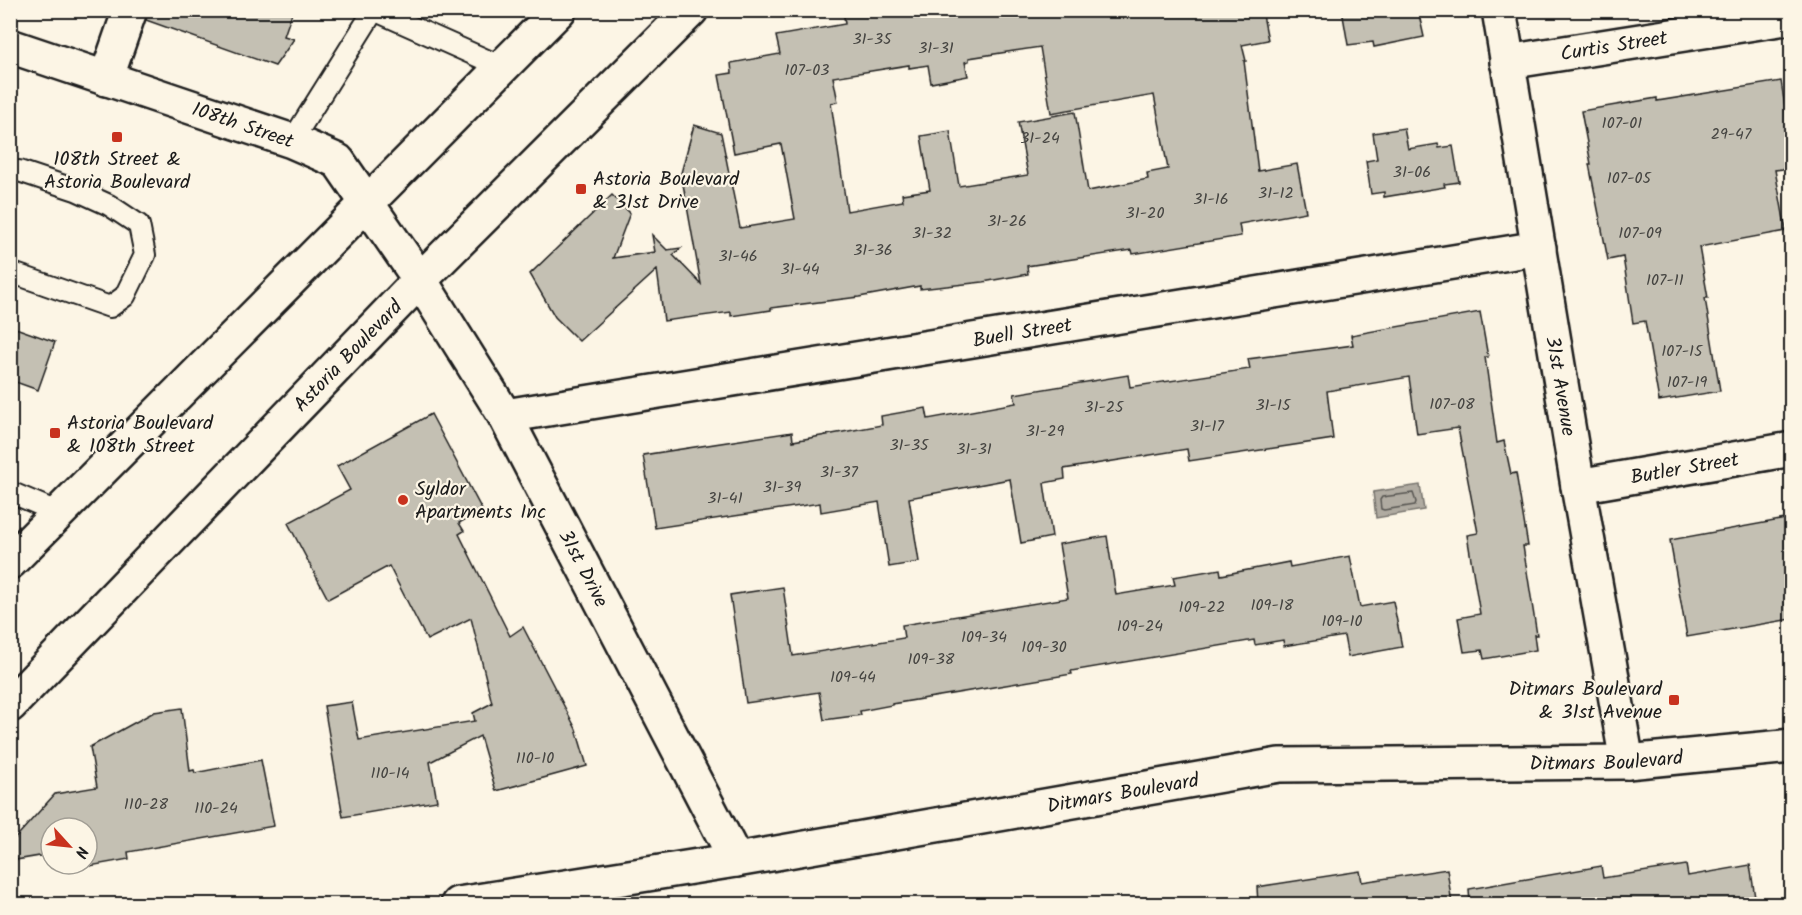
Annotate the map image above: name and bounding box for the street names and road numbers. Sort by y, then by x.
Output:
street label: Curtis Street [1558,23,1670,71]
street label: 108th Street [187,94,298,159]
street label: Astoria Boulevard [287,292,412,420]
street label: Buell Street [971,310,1075,358]
street label: 31st Avenue [1535,334,1583,439]
street label: Butler Street [1628,444,1742,495]
street label: 31st Drive [549,524,616,613]
street label: Ditmars Boulevard [1529,743,1686,781]
street label: Ditmars Boulevard [1045,765,1202,823]

